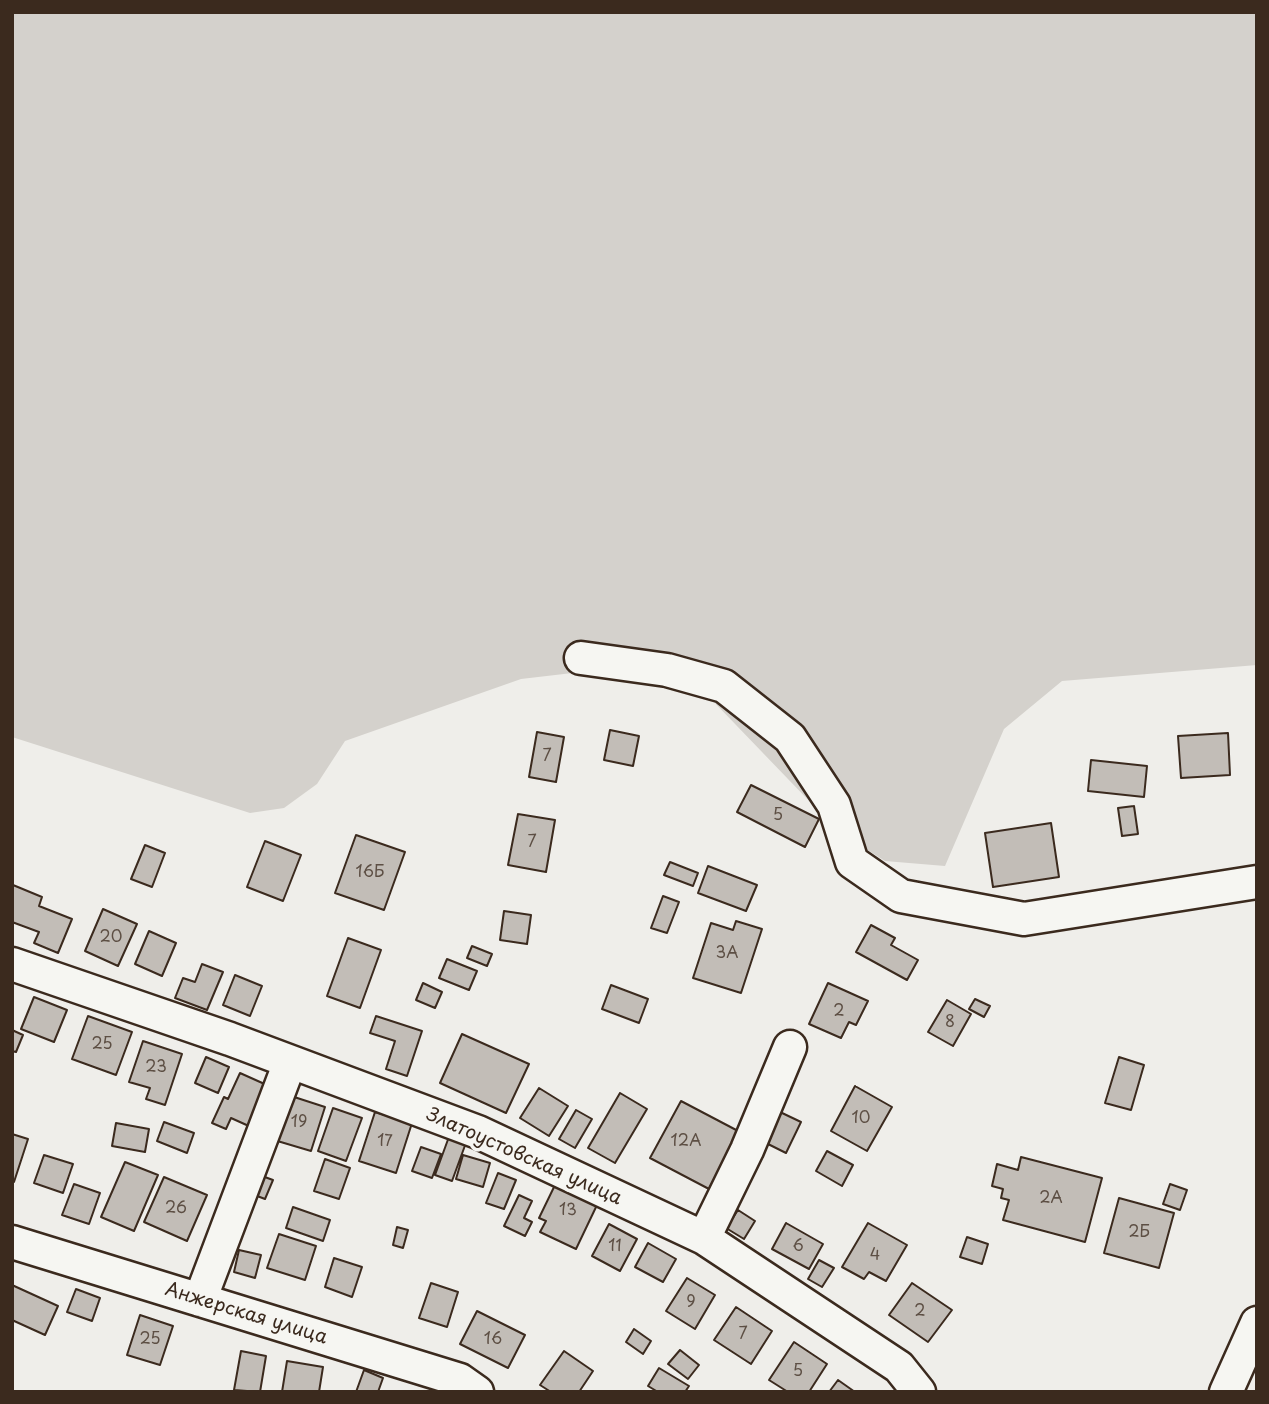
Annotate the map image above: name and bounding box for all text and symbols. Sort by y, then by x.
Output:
house number: 7 [542,747,552,767]
house number: 5 [773,806,783,826]
house number: 7 [527,833,537,853]
house number: 16Б [356,863,384,883]
house number: 20 [100,928,122,948]
house number: 3А [716,944,738,964]
house number: 2 [833,1002,845,1022]
house number: 8 [945,1013,955,1033]
house number: 25 [91,1035,113,1055]
house number: 23 [145,1058,167,1078]
street label: Златоустовская улица [423,1104,625,1210]
house number: 10 [852,1109,870,1129]
house number: 19 [291,1113,307,1133]
house number: 17 [377,1132,393,1152]
house number: 12А [671,1132,701,1152]
house number: 2А [1039,1189,1063,1209]
house number: 26 [165,1199,187,1219]
house number: 13 [559,1201,577,1221]
house number: 2Б [1128,1223,1150,1243]
house number: 11 [608,1237,622,1257]
house number: 6 [792,1237,804,1257]
house number: 4 [870,1246,880,1266]
street label: Анжерская улица [162,1278,330,1350]
house number: 9 [686,1293,696,1313]
house number: 2 [914,1302,926,1322]
house number: 7 [738,1325,748,1345]
house number: 25 [139,1330,161,1350]
house number: 16 [484,1330,502,1350]
house number: 5 [793,1362,803,1382]

